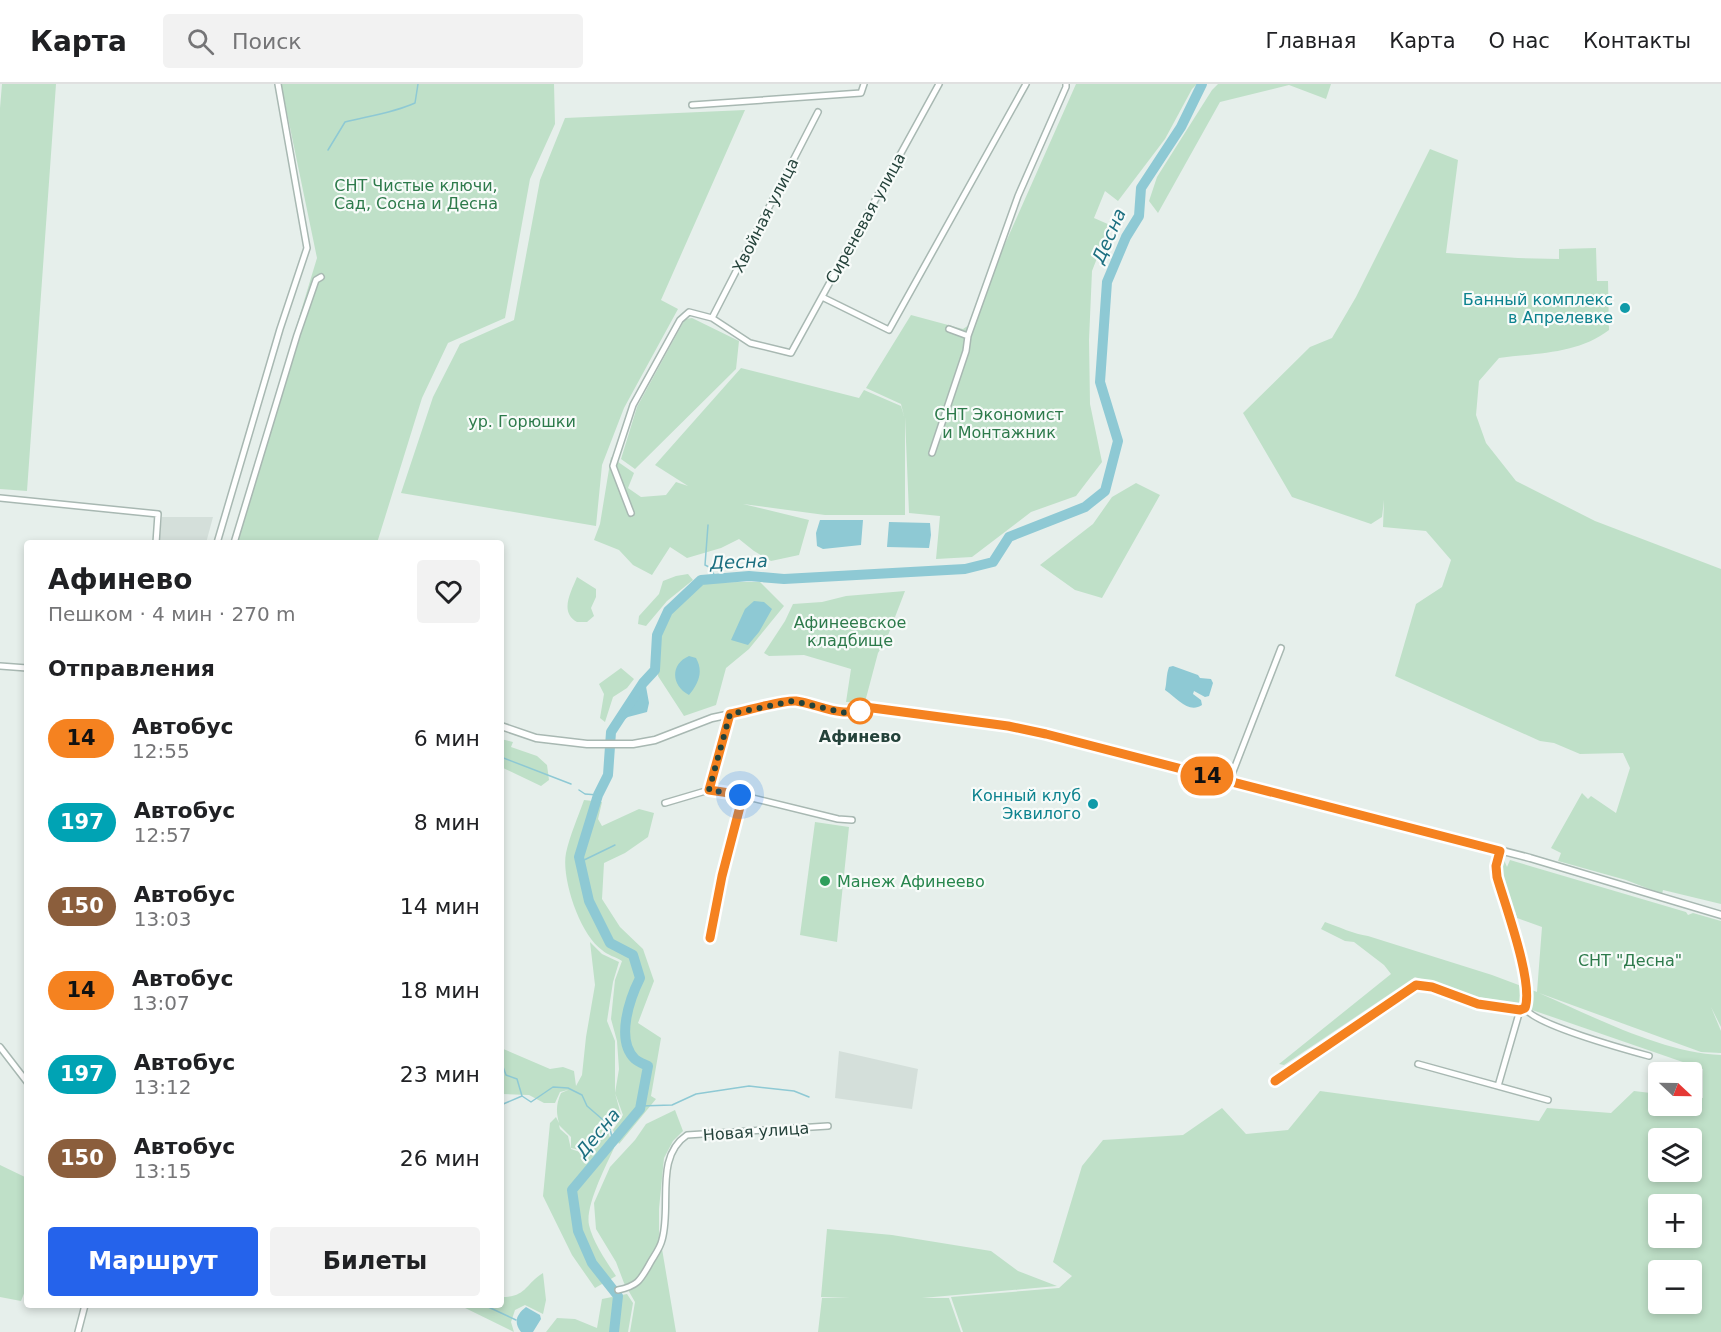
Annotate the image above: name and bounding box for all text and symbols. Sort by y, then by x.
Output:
search box [163,14,583,68]
text: Карта [30,25,127,58]
icon: search [184,25,217,58]
text: Поиск [232,29,302,54]
text: Главная [1266,29,1356,53]
text: Карта [1389,29,1456,53]
text: О нас [1489,29,1550,53]
text: Контакты [1583,29,1691,53]
street label: Сиреневая улица [822,150,909,287]
street label: Хвойная улица [728,155,803,276]
park label: СНТ Чистые ключи, Сад, Сосна и Десна [334,176,498,213]
water label: Десна [1087,205,1130,267]
place label: Банный комплекс в Апрелевке [1463,290,1613,327]
marker: Банный комплекс в Апрелевке [1618,301,1632,315]
park label: СНТ Экономист и Монтажник [934,405,1064,442]
park label: ур. Горюшки [468,412,576,431]
water label: Десна [709,550,768,573]
button: heart [417,560,480,623]
text: Афинево [48,563,192,596]
text: Пешком · 4 мин · 270 m [48,602,295,626]
park label: Афинеевское кладбище [794,613,906,650]
text: Отправления [48,656,215,681]
marker: Афинево [847,698,873,724]
text: Автобус [132,714,234,739]
text: 14 [66,726,96,750]
text: 6 мин [414,726,480,751]
place label: Афинево [819,727,901,746]
text: 12:55 [132,739,190,763]
line badge: 14 [1180,756,1234,796]
text: 14 [1192,764,1222,788]
your location [725,780,755,810]
place label: Конный клуб Эквилого [972,786,1081,823]
marker: Конный клуб Эквилого [1086,797,1100,811]
text: Автобус [134,798,235,823]
text: 197 [60,810,104,834]
text: 8 мин [414,810,480,835]
text: 12:57 [134,823,191,847]
place label: Манеж Афинеево [837,872,985,891]
marker: Манеж Афинеево [818,874,832,888]
text: Автобус [134,882,235,907]
text: 150 [60,894,104,918]
text: 14 мин [400,894,480,919]
text: 13:03 [134,907,191,931]
park label: СНТ "Десна" [1578,951,1682,970]
text: Автобус [132,966,234,991]
text: 14 [66,978,96,1002]
text: 18 мин [400,978,480,1003]
text: 13:07 [132,991,190,1015]
text: Автобус [134,1050,235,1075]
text: 197 [60,1062,104,1086]
text: 23 мин [400,1062,480,1087]
north arrow [1648,1062,1702,1116]
map controls [1648,1062,1702,1314]
text: 13:12 [134,1075,191,1099]
water label: Десна [570,1104,624,1162]
street label: Новая улица [702,1118,810,1145]
button: layers [1648,1128,1702,1182]
text: Автобус [134,1134,235,1159]
text: 150 [60,1146,104,1170]
text: 26 мин [400,1146,480,1171]
text: 13:15 [134,1159,191,1183]
button: + [1648,1194,1702,1248]
button: Маршрут [48,1227,258,1296]
button: Билеты [270,1227,480,1296]
button: − [1648,1260,1702,1314]

